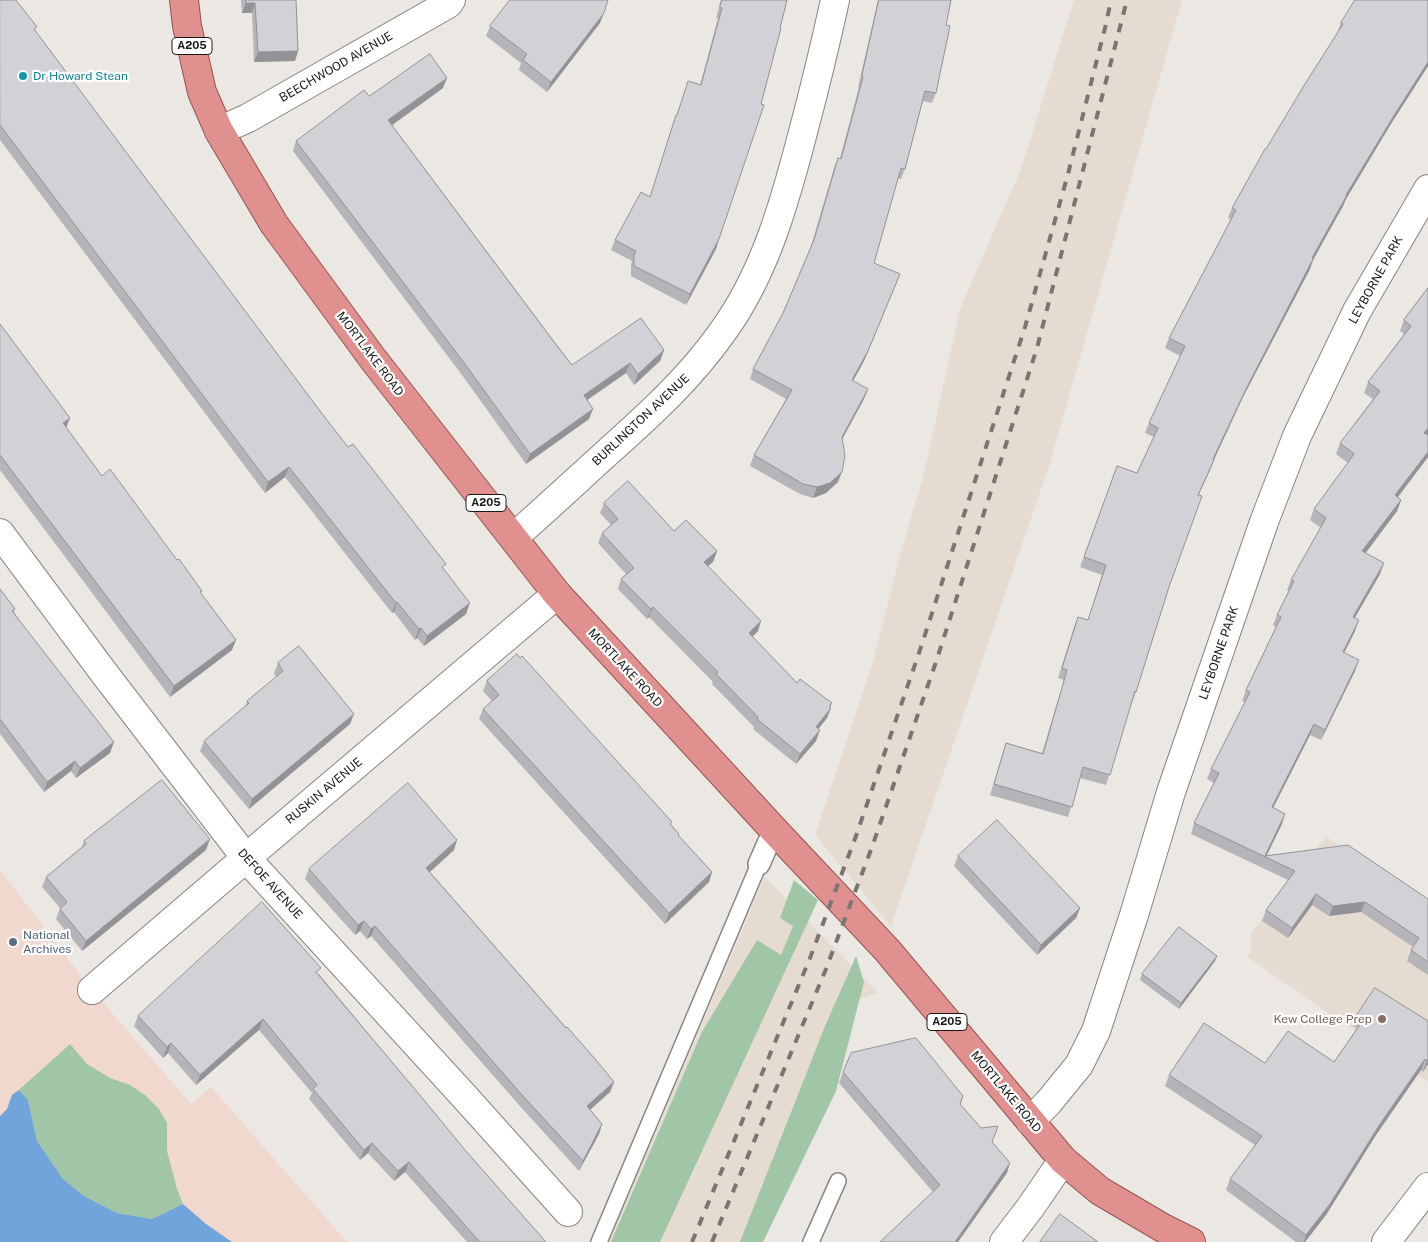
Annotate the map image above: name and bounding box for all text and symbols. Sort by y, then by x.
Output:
street label: BEECHWOOD AVENUE [277,29,395,105]
road number: A205 [172,37,212,54]
place label: Dr Howard Stean [33,69,128,83]
marker: Dr Howard Stean [17,70,29,82]
street label: LEYBORNE PARK [1346,234,1406,326]
street label: MORTLAKE ROAD [334,309,406,399]
street label: BURLINGTON AVENUE [589,371,693,469]
road number: A205 [466,494,506,512]
street label: LEYBORNE PARK [1196,604,1242,702]
street label: MORTLAKE ROAD [585,626,665,710]
street label: RUSKIN AVENUE [283,755,365,827]
street label: DEFOE AVENUE [235,846,305,922]
place label: National Archives [23,928,71,956]
marker: National Archives [7,936,19,948]
place label: Kew College Prep [1273,1012,1372,1026]
marker: Kew College Prep [1376,1013,1388,1025]
road number: A205 [927,1014,967,1030]
street label: MORTLAKE ROAD [968,1048,1044,1136]

